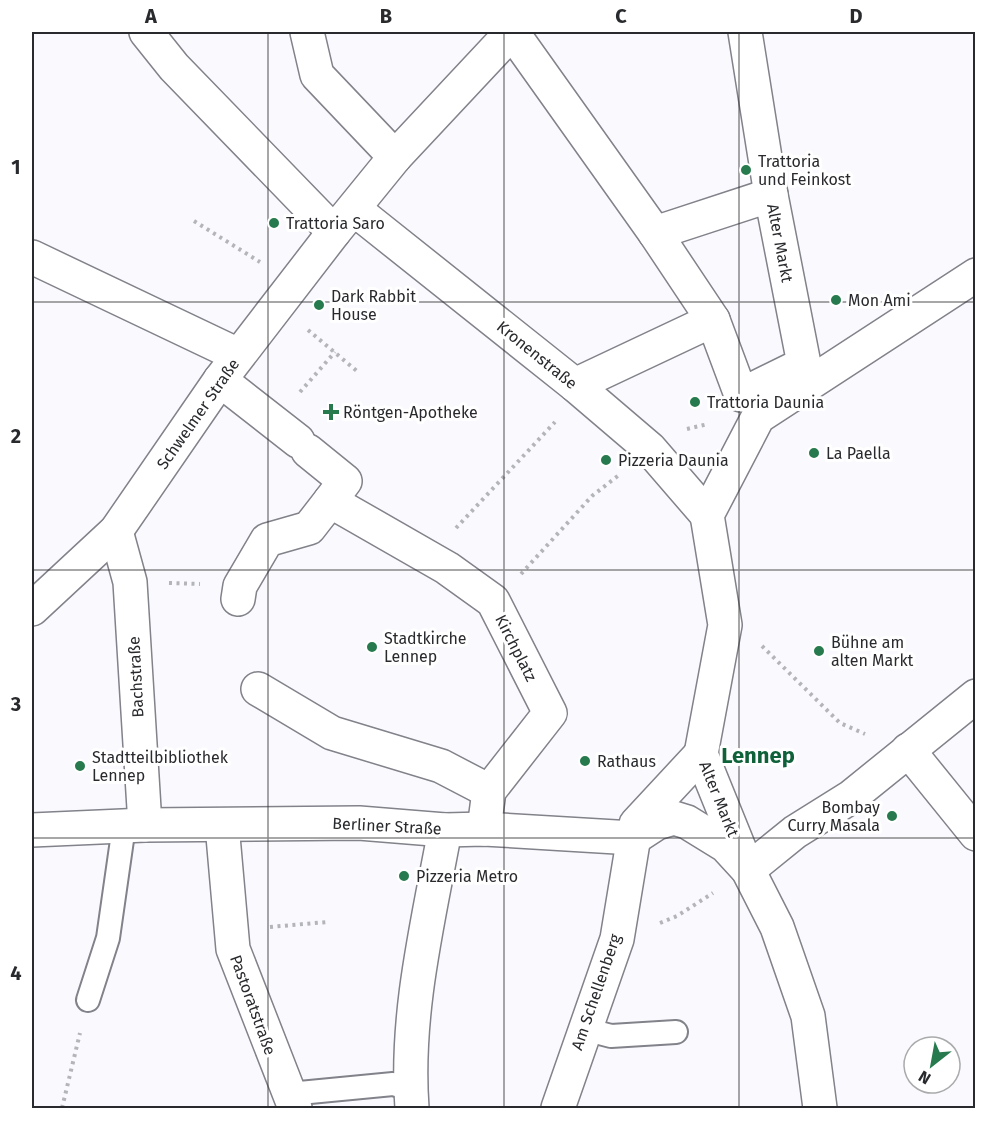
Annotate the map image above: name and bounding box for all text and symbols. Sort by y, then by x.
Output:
text: A [144,4,158,28]
text: B [380,4,392,28]
text: C [615,4,627,28]
text: D [849,4,863,28]
place label: Trattoria und Feinkost [758,152,851,189]
text: 1 [11,155,21,179]
marker: Trattoria und Feinkost [739,163,753,177]
street label: Alter Markt [763,202,797,284]
place label: Trattoria Saro [286,214,385,233]
marker: Trattoria Saro [267,216,281,230]
place label: Dark Rabbit House [331,287,416,324]
place label: Mon Ami [848,291,911,310]
marker: Mon Ami [829,293,843,307]
marker: Dark Rabbit House [312,298,326,312]
street label: Kronenstraße [493,317,581,393]
street label: Schwelmer Straße [153,355,243,473]
place label: Trattoria Daunia [707,393,824,412]
marker: Trattoria Daunia [688,395,702,409]
place label: Röntgen-Apotheke [343,403,478,422]
marker: Röntgen-Apotheke [324,405,338,419]
text: 2 [11,424,21,448]
place label: La Paella [826,444,891,463]
marker: La Paella [807,446,821,460]
place label: Pizzeria Daunia [618,451,729,470]
marker: Pizzeria Daunia [599,453,613,467]
street label: Kirchplatz [491,611,541,685]
place label: Stadtkirche Lennep [384,629,467,666]
place label: Bühne am alten Markt [831,633,914,670]
street label: Bachstraße [124,636,148,718]
marker: Stadtkirche Lennep [365,640,379,654]
marker: Bühne am alten Markt [812,644,826,658]
text: 3 [10,692,21,716]
district label: Lennep [721,742,795,769]
place label: Stadtteilbibliothek Lennep [92,748,229,785]
place label: Rathaus [597,752,656,771]
marker: Rathaus [578,754,592,768]
street label: Alter Markt [695,758,743,840]
marker: Stadtteilbibliothek Lennep [73,759,87,773]
place label: Bombay Curry Masala [787,798,880,835]
marker: Bombay Curry Masala [885,809,899,823]
street label: Berliner Straße [332,814,442,838]
place label: Pizzeria Metro [416,867,518,886]
marker: Pizzeria Metro [397,869,411,883]
street label: Am Schellenberg [567,931,625,1053]
street label: Pastoratstraße [226,952,280,1058]
text: 4 [10,961,22,985]
north arrow [902,1035,962,1095]
text: N [915,1067,934,1088]

